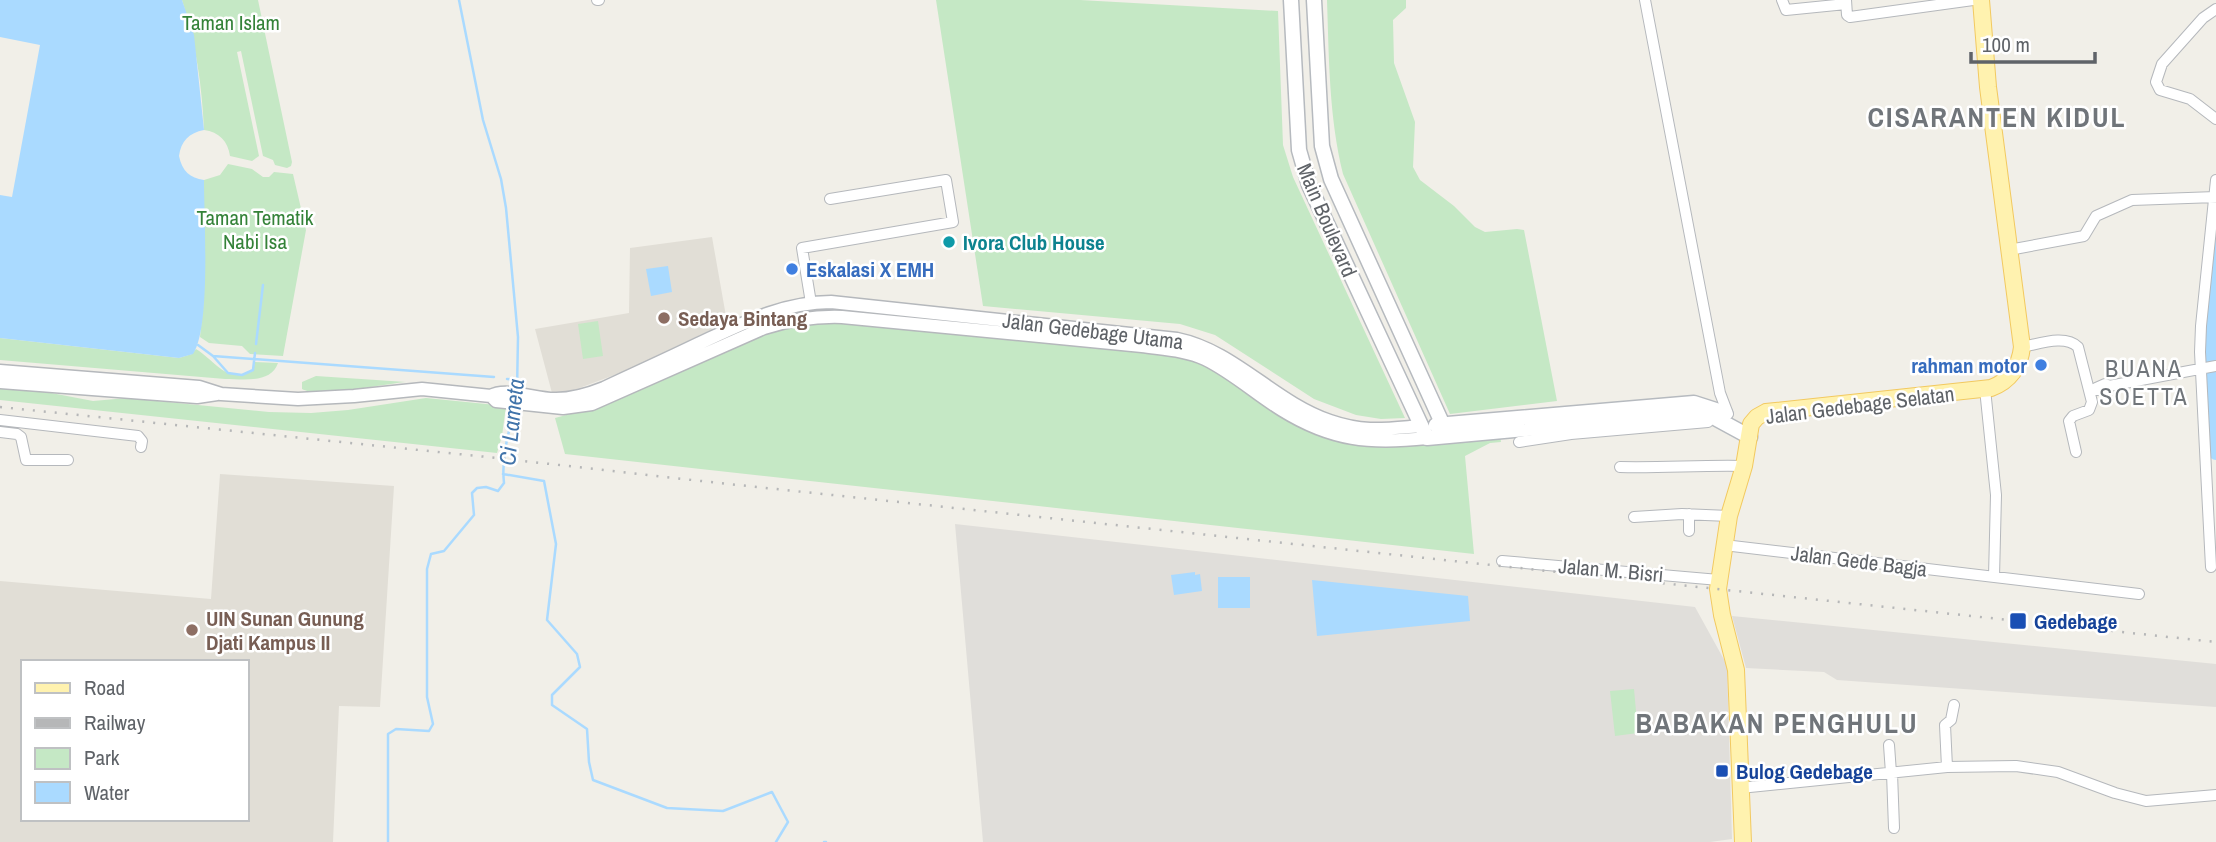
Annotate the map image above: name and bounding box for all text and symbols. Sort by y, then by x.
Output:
park label: Taman Islam [182,8,280,37]
scale bar [1971,21,2095,65]
text: 100 m [1982,30,2030,59]
district label: CISARANTEN KIDUL [1867,98,2127,136]
street label: Main Boulevard [1290,159,1364,281]
park label: Taman Tematik Nabi Isa [197,203,314,256]
place label: Ivora Club House [963,228,1105,257]
marker: Ivora Club House [941,234,957,250]
place label: Eskalasi X EMH [806,255,934,284]
marker: Eskalasi X EMH [784,261,800,277]
place label: Sedaya Bintang [678,304,808,333]
street label: Jalan Gedebage Utama [1001,306,1185,357]
marker: Sedaya Bintang [656,310,672,326]
place label: rahman motor [1911,351,2027,380]
district label: BUANA SOETTA [2099,352,2189,412]
marker: rahman motor [2033,357,2049,373]
water label: Ci Lameta [491,377,531,467]
street label: Jalan Gedebage Selatan [1764,379,1956,431]
street label: Jalan Gede Bagja [1789,538,1929,584]
street label: Jalan M. Bisri [1557,551,1665,589]
place label: UIN Sunan Gunung Djati Kampus II [206,604,364,657]
place label: Gedebage [2034,607,2117,636]
marker: Gedebage [2008,611,2028,631]
marker: UIN Sunan Gunung Djati Kampus II [184,622,200,638]
legend [21,660,248,821]
text: Road [84,673,125,702]
district label: BABAKAN PENGHULU [1635,704,1919,742]
text: Railway [84,708,146,737]
text: Park [84,743,120,772]
place label: Bulog Gedebage [1736,757,1873,786]
marker: Bulog Gedebage [1714,763,1730,779]
text: Water [84,778,130,807]

